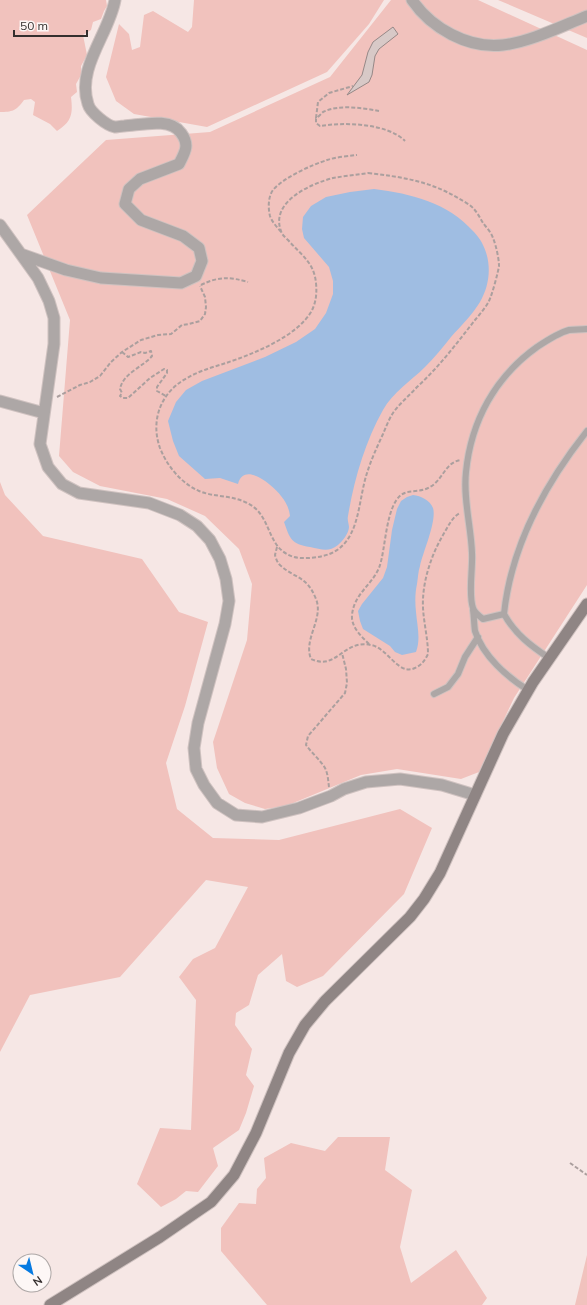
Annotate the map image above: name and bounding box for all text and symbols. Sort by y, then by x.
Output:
scale bar [14,12,87,38]
text: 50 m [20,18,48,33]
north arrow [12,1253,52,1293]
text: N [30,1273,45,1289]

